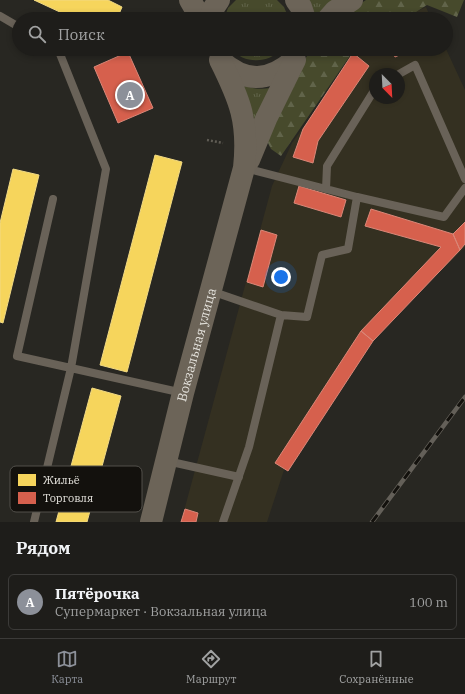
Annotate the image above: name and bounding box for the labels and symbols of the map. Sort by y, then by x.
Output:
north arrow [369,68,405,104]
pin: A [117,80,143,110]
your location [271,267,291,287]
street label: Вокзальная улица [173,286,220,403]
legend [10,466,142,512]
text: Жильё [43,473,80,487]
text: Торговля [43,491,93,505]

